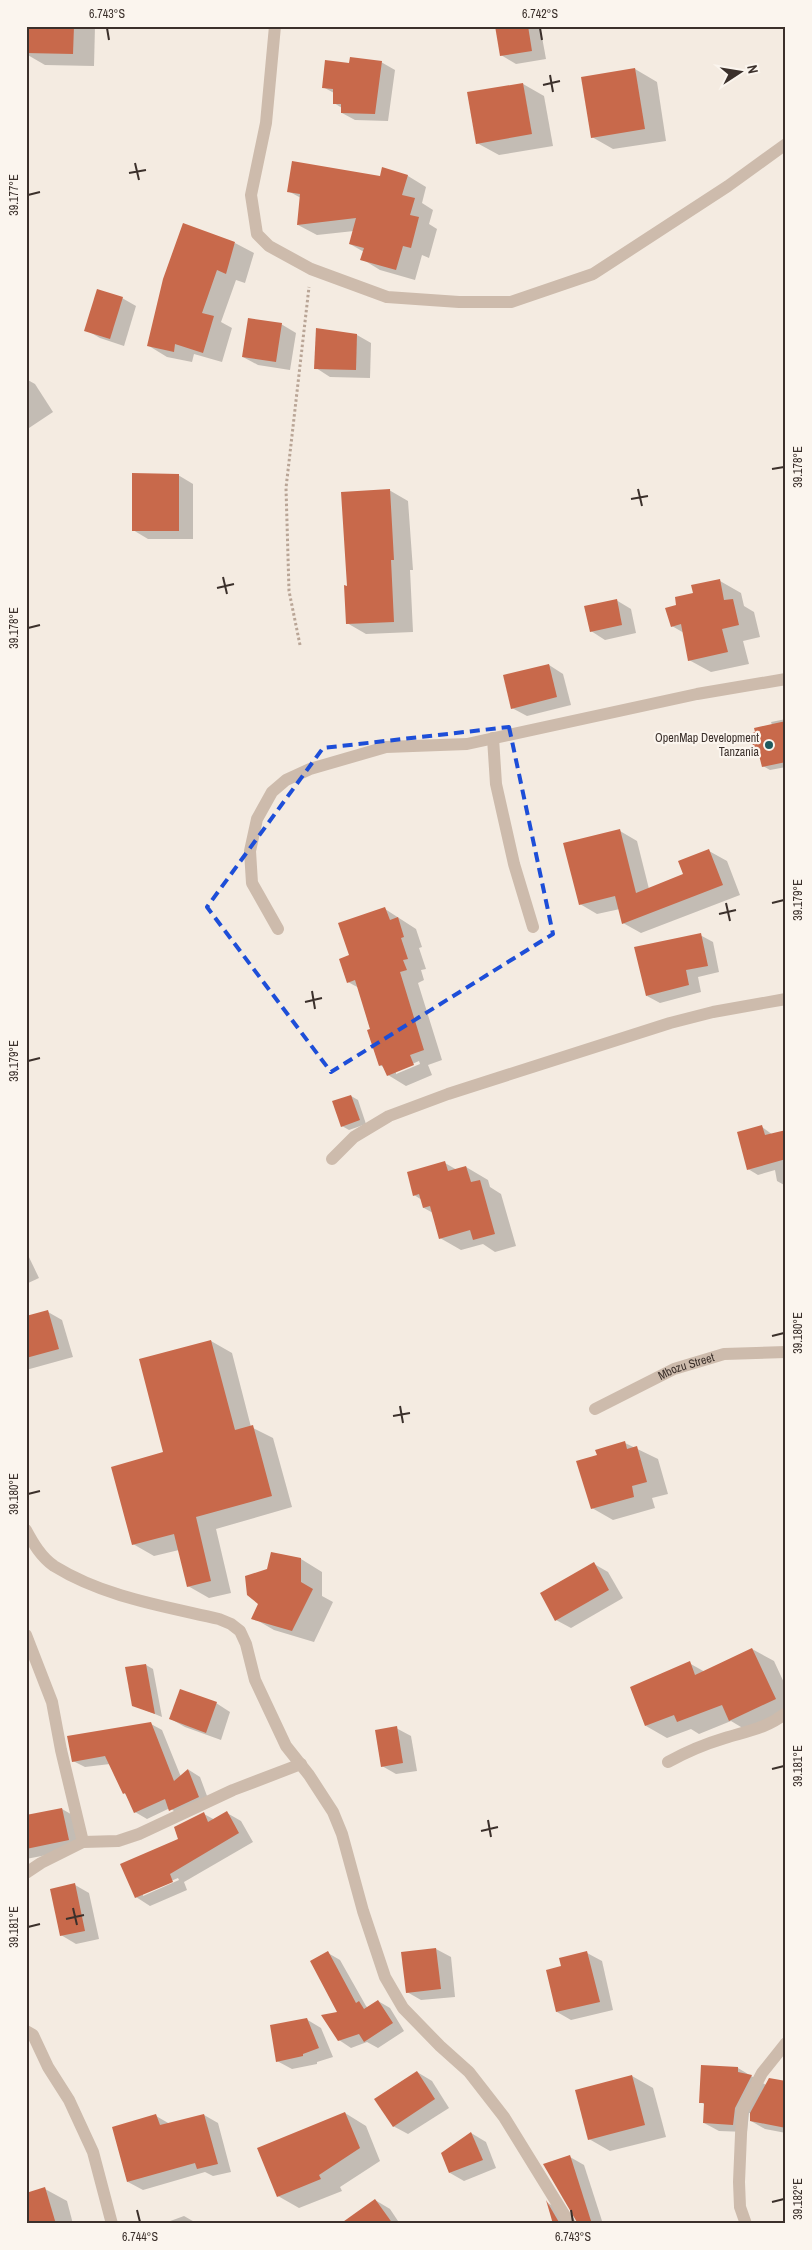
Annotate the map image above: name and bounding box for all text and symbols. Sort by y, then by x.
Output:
text: 6.743°S [89,6,125,22]
text: 6.742°S [522,6,558,22]
north arrow [714,48,764,98]
text: N [743,63,762,75]
text: 39.177°E [6,174,22,216]
text: 39.178°E [790,446,806,488]
text: 39.178°E [6,607,22,649]
place label: OpenMap Development Tanzania [655,730,760,760]
marker: OpenMap Development Tanzania [763,739,775,751]
text: 39.179°E [790,879,806,921]
text: 39.179°E [6,1040,22,1082]
text: 39.180°E [790,1312,806,1354]
street label: Mbozu Street [655,1349,717,1384]
text: 39.180°E [6,1473,22,1515]
text: 39.181°E [790,1745,806,1787]
text: 39.181°E [6,1906,22,1948]
text: 39.182°E [790,2178,806,2220]
text: 6.744°S [122,2229,158,2245]
text: 6.743°S [555,2229,591,2245]

